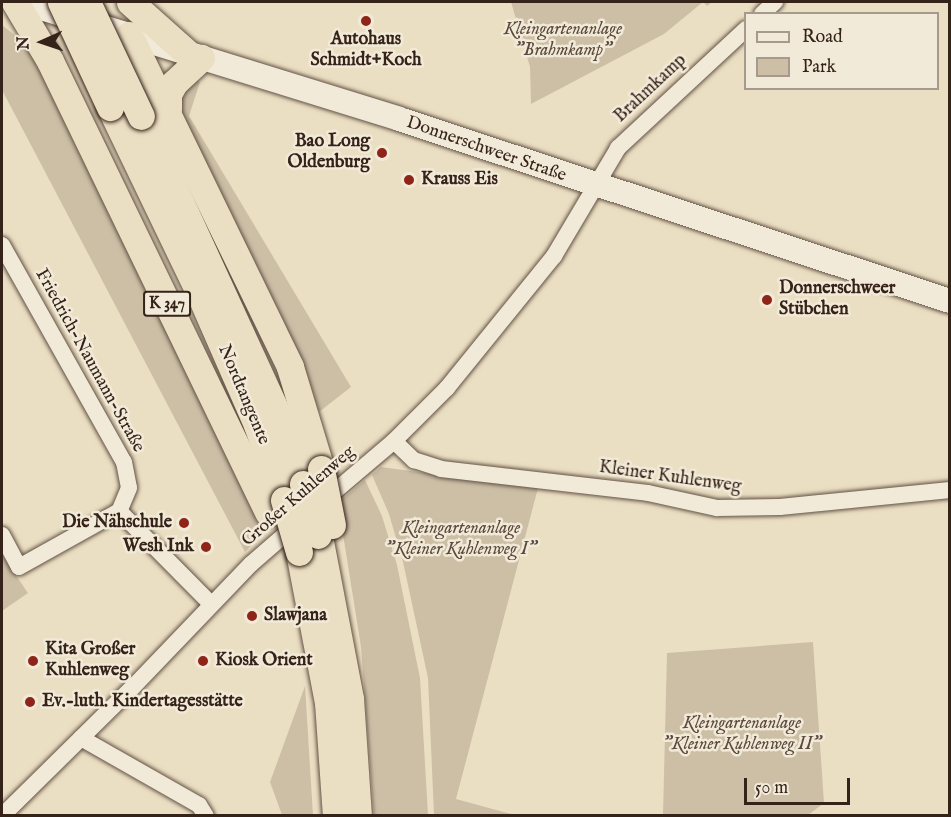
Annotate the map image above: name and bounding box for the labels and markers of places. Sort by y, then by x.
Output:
marker: Autohaus Schmidt+Koch [359,14,373,28]
place label: Autohaus Schmidt+Koch [310,30,422,72]
place label: Bao Long Oldenburg [288,132,370,174]
marker: Bao Long Oldenburg [375,146,389,160]
place label: Krauss Eis [421,169,498,191]
marker: Krauss Eis [402,173,416,187]
place label: Donnerschweer Stübchen [779,279,895,322]
marker: Donnerschweer Stübchen [760,293,774,307]
place label: Die Nähschule [62,512,172,534]
marker: Die Nähschule [177,516,191,530]
place label: Wesh Ink [123,536,194,558]
marker: Wesh Ink [199,540,213,554]
place label: Slawjana [264,605,327,627]
marker: Slawjana [245,609,259,623]
place label: Kita Großer Kuhlenweg [45,640,135,682]
place label: Kiosk Orient [215,650,313,672]
marker: Kita Großer Kuhlenweg [26,654,40,668]
marker: Kiosk Orient [196,654,210,668]
place label: Ev.-luth. Kindertagesstätte [42,691,243,713]
marker: Ev.-luth. Kindertagesstätte [23,695,37,709]

